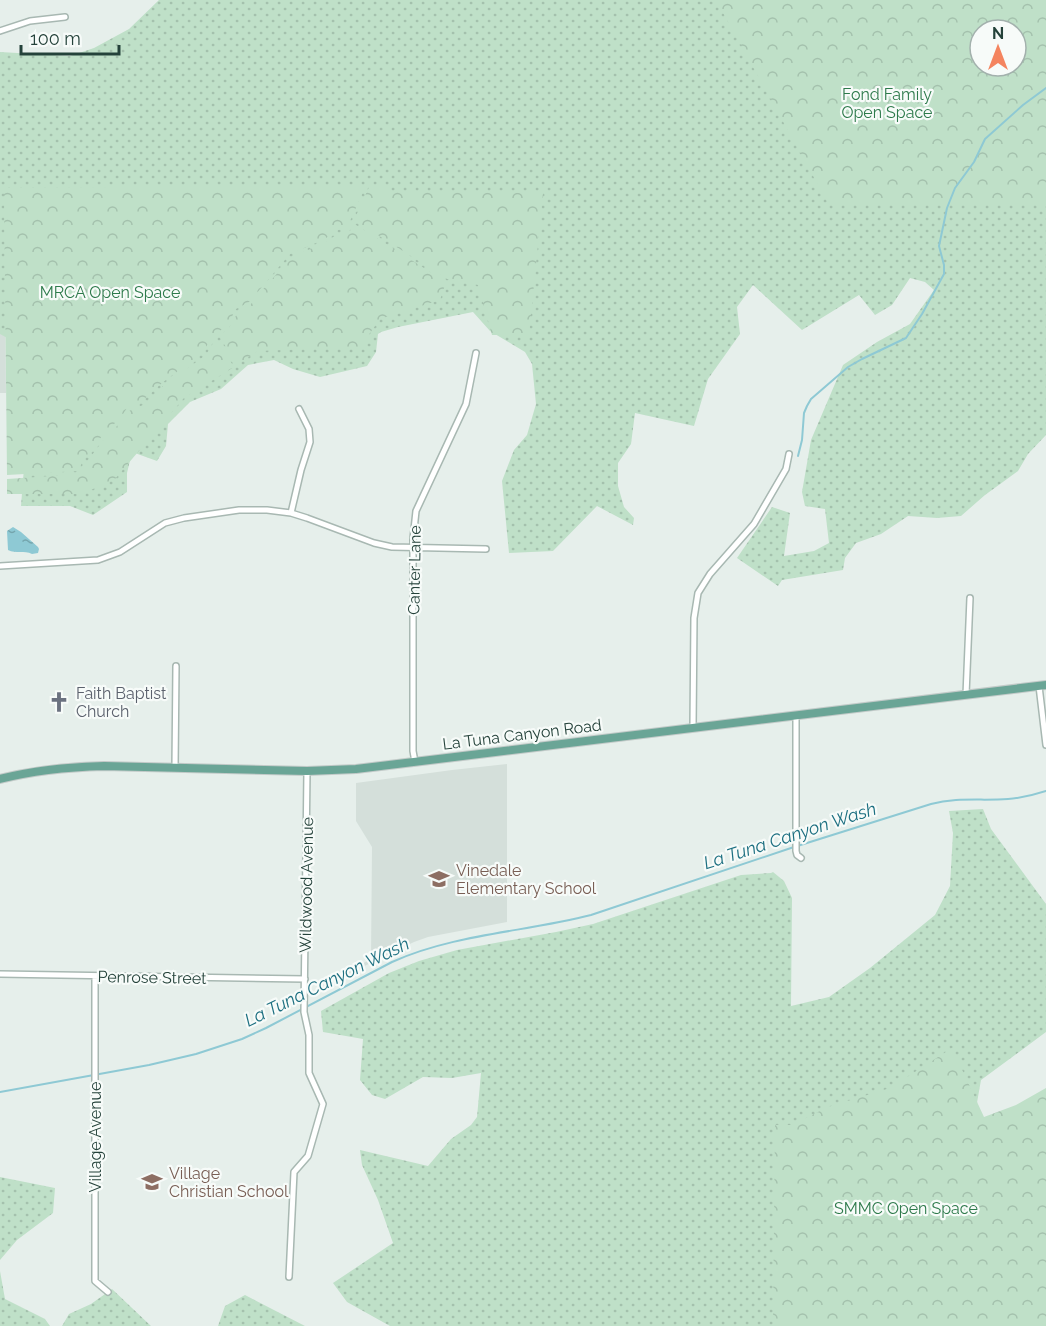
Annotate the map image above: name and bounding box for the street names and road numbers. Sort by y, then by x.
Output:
street label: Canter Lane [404,525,425,615]
street label: La Tuna Canyon Road [441,715,603,754]
street label: Wildwood Avenue [296,817,317,953]
street label: Penrose Street [97,967,207,988]
street label: Village Avenue [86,1082,105,1192]

